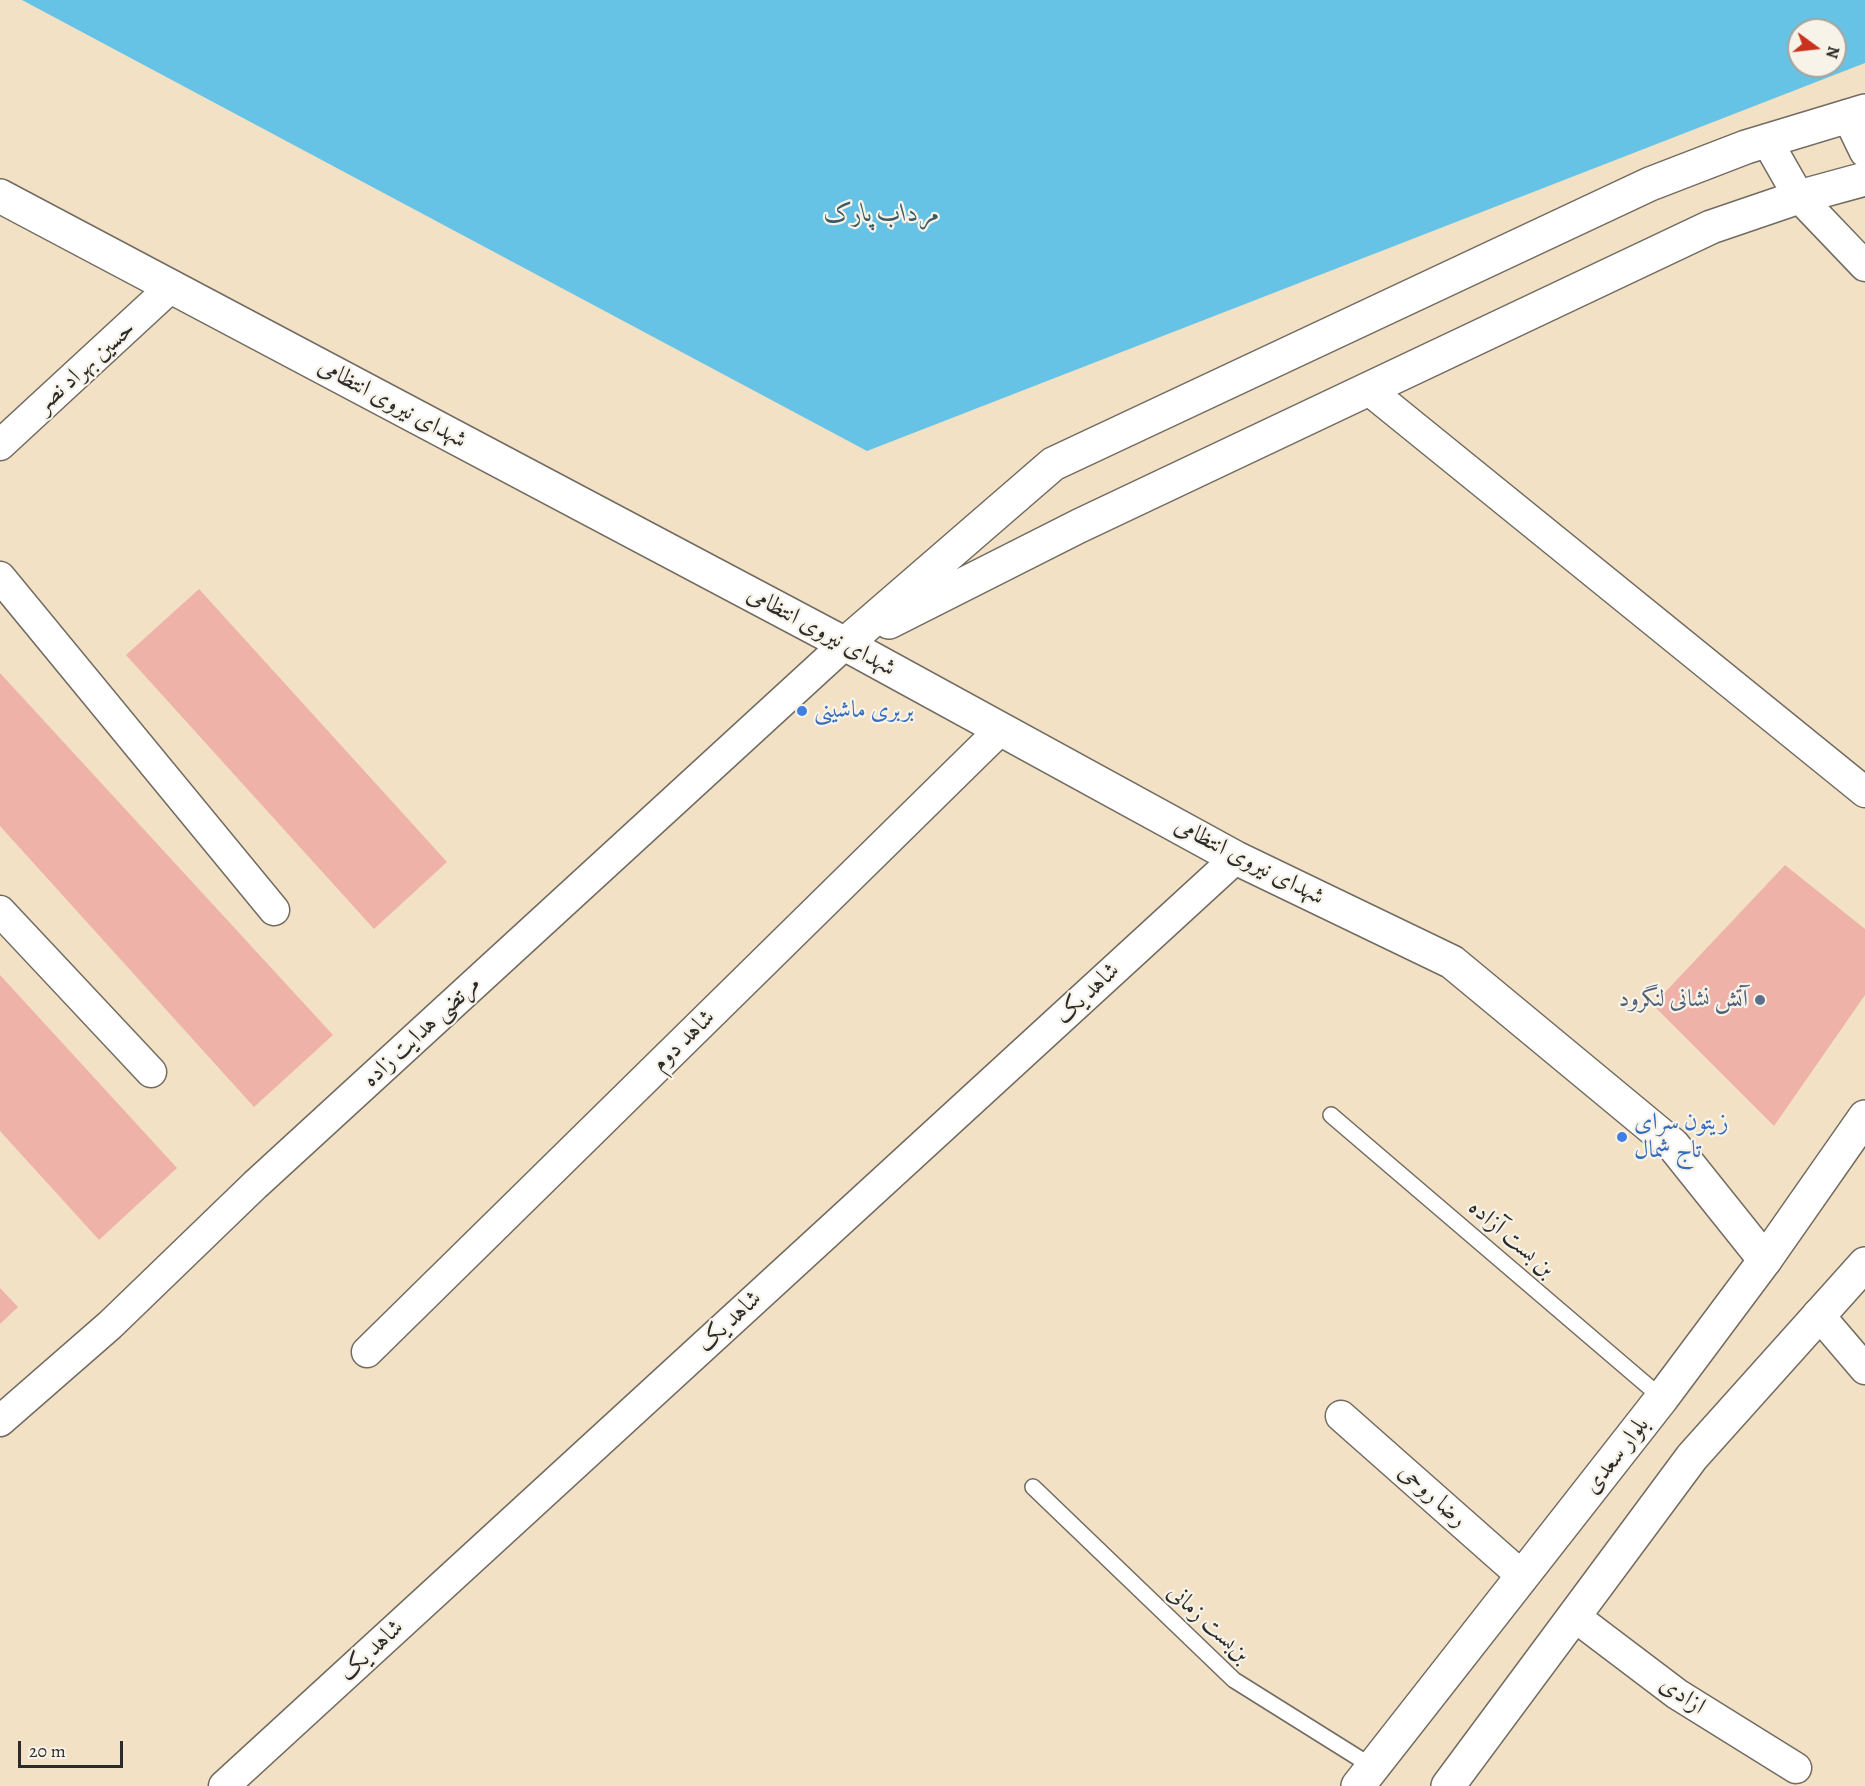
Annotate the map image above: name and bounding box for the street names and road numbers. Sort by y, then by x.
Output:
street label: حسین بهراد نصر [30,315,142,419]
street label: شهدای نیروی انتظامی [313,353,471,455]
street label: شهدای نیروی انتظامی [742,581,900,683]
street label: شهدای نیروی انتظامی [1169,812,1329,912]
street label: شاهد یک [1050,957,1126,1031]
street label: مرتضی هدایت زاده [357,970,487,1094]
street label: شاهد دوم [646,1004,722,1078]
street label: بن بست آزاده [1462,1194,1560,1284]
street label: شاهد یک [692,1285,768,1359]
street label: بلوار سعدی [1578,1412,1656,1500]
street label: رضا روحی [1392,1458,1472,1534]
street label: بن‌بست زمانی [1161,1578,1255,1670]
street label: شاهد یک [334,1614,410,1688]
street label: ازادی [1654,1670,1710,1722]

